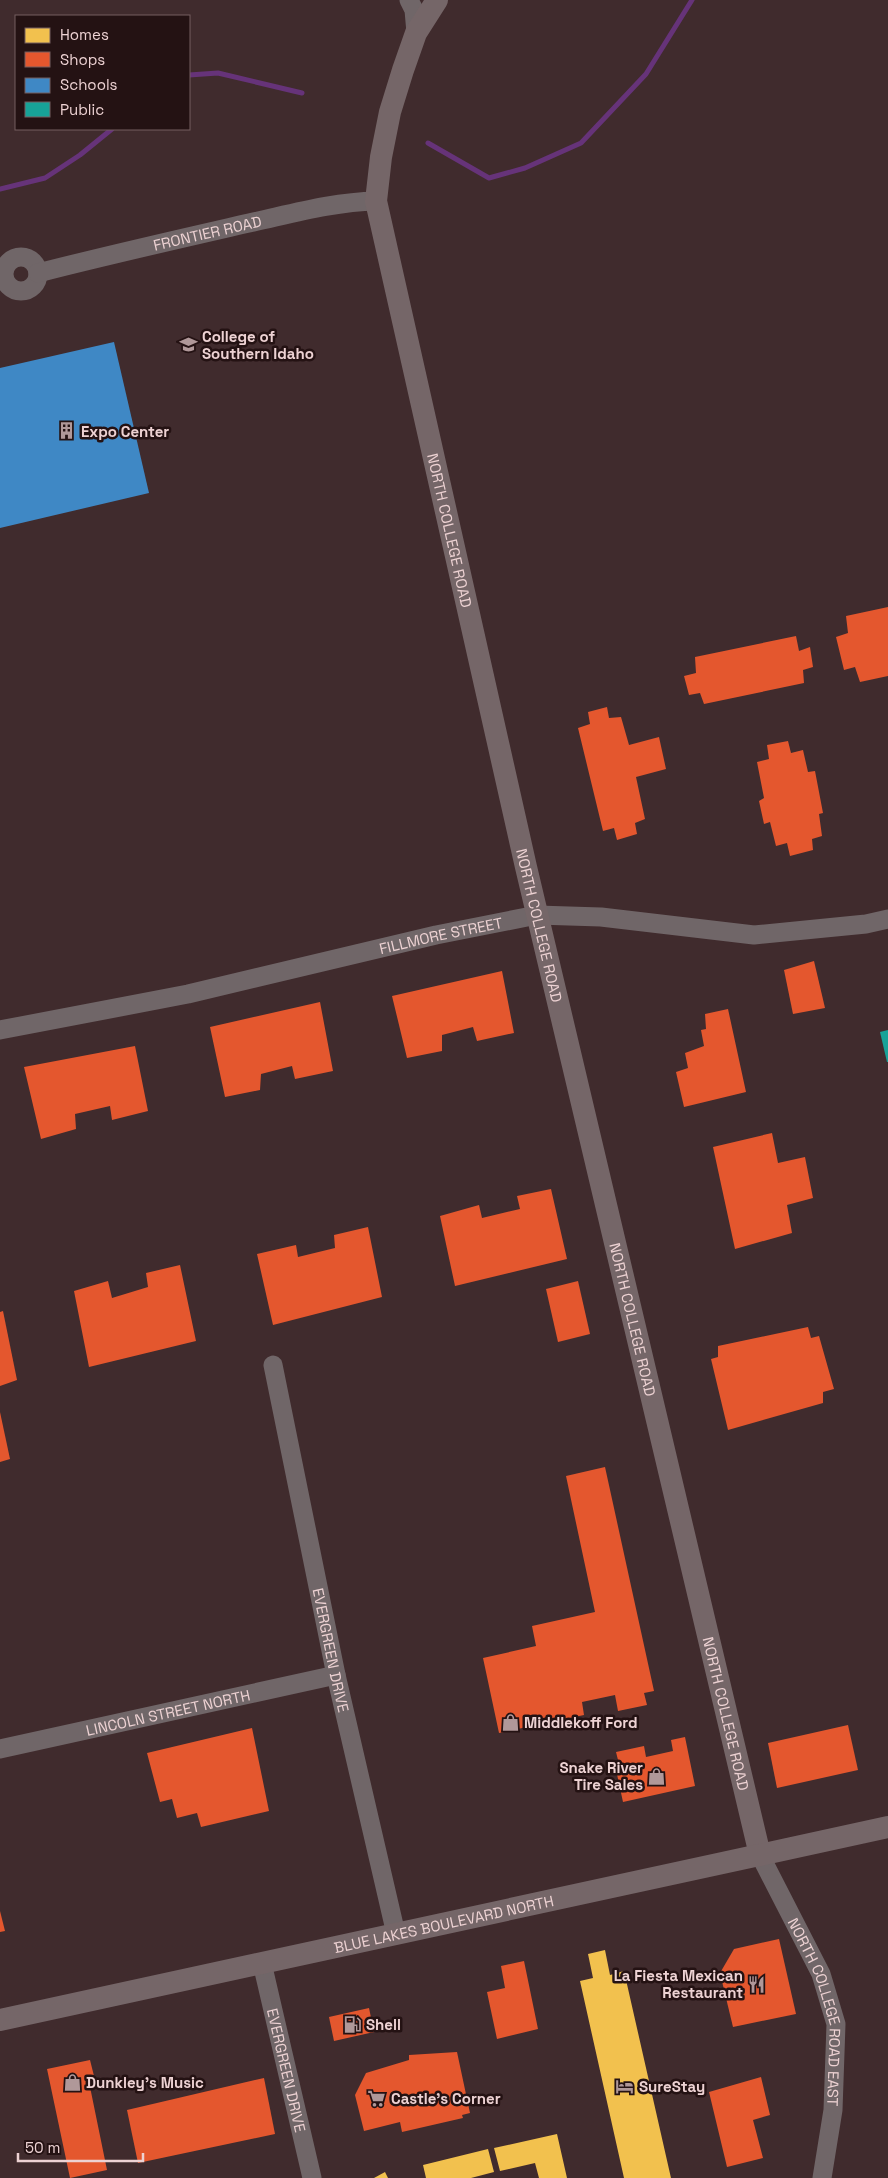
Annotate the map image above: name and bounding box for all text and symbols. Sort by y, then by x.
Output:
legend [15,15,190,130]
text: Homes [60,25,109,44]
text: Shops [60,50,105,69]
text: Schools [60,75,118,94]
text: Public [60,100,104,119]
street label: FRONTIER ROAD [151,211,263,254]
place label: College of Southern Idaho [202,327,314,363]
school or university icon: College of Southern Idaho [178,335,198,355]
building icon: Expo Center [57,421,77,441]
place label: Expo Center [81,422,169,441]
street label: NORTH COLLEGE ROAD [424,451,477,609]
street label: NORTH COLLEGE ROAD [513,847,567,1004]
street label: FILLMORE STREET [377,913,504,958]
street label: NORTH COLLEGE ROAD [606,1241,661,1398]
street label: EVERGREEN DRIVE [309,1586,354,1714]
street label: NORTH COLLEGE ROAD [699,1635,754,1792]
street label: LINCOLN STREET NORTH [84,1685,252,1739]
shop icon: Middlekoff Ford [500,1712,520,1732]
place label: Middlekoff Ford [524,1713,638,1732]
place label: Snake River Tire Sales [559,1758,643,1794]
shop icon: Snake River Tire Sales [647,1766,667,1786]
street label: BLUE LAKES BOULEVARD NORTH [332,1890,555,1957]
street label: NORTH COLLEGE ROAD EAST [784,1914,845,2107]
place label: La Fiesta Mexican Restaurant [614,1966,743,2002]
restaurant icon: La Fiesta Mexican Restaurant [747,1974,767,1994]
street label: EVERGREEN DRIVE [263,2006,311,2134]
fuel station icon: Shell [342,2014,362,2034]
place label: Shell [366,2015,401,2034]
shop icon: Dunkley's Music [62,2072,82,2092]
place label: Dunkley's Music [86,2073,204,2092]
hotel icon: SureStay [615,2076,635,2096]
place label: SureStay [639,2077,705,2096]
supermarket icon: Castle's Corner [367,2088,387,2108]
place label: Castle's Corner [391,2089,501,2108]
scale bar [18,2130,142,2162]
text: 50 m [25,2138,60,2157]

